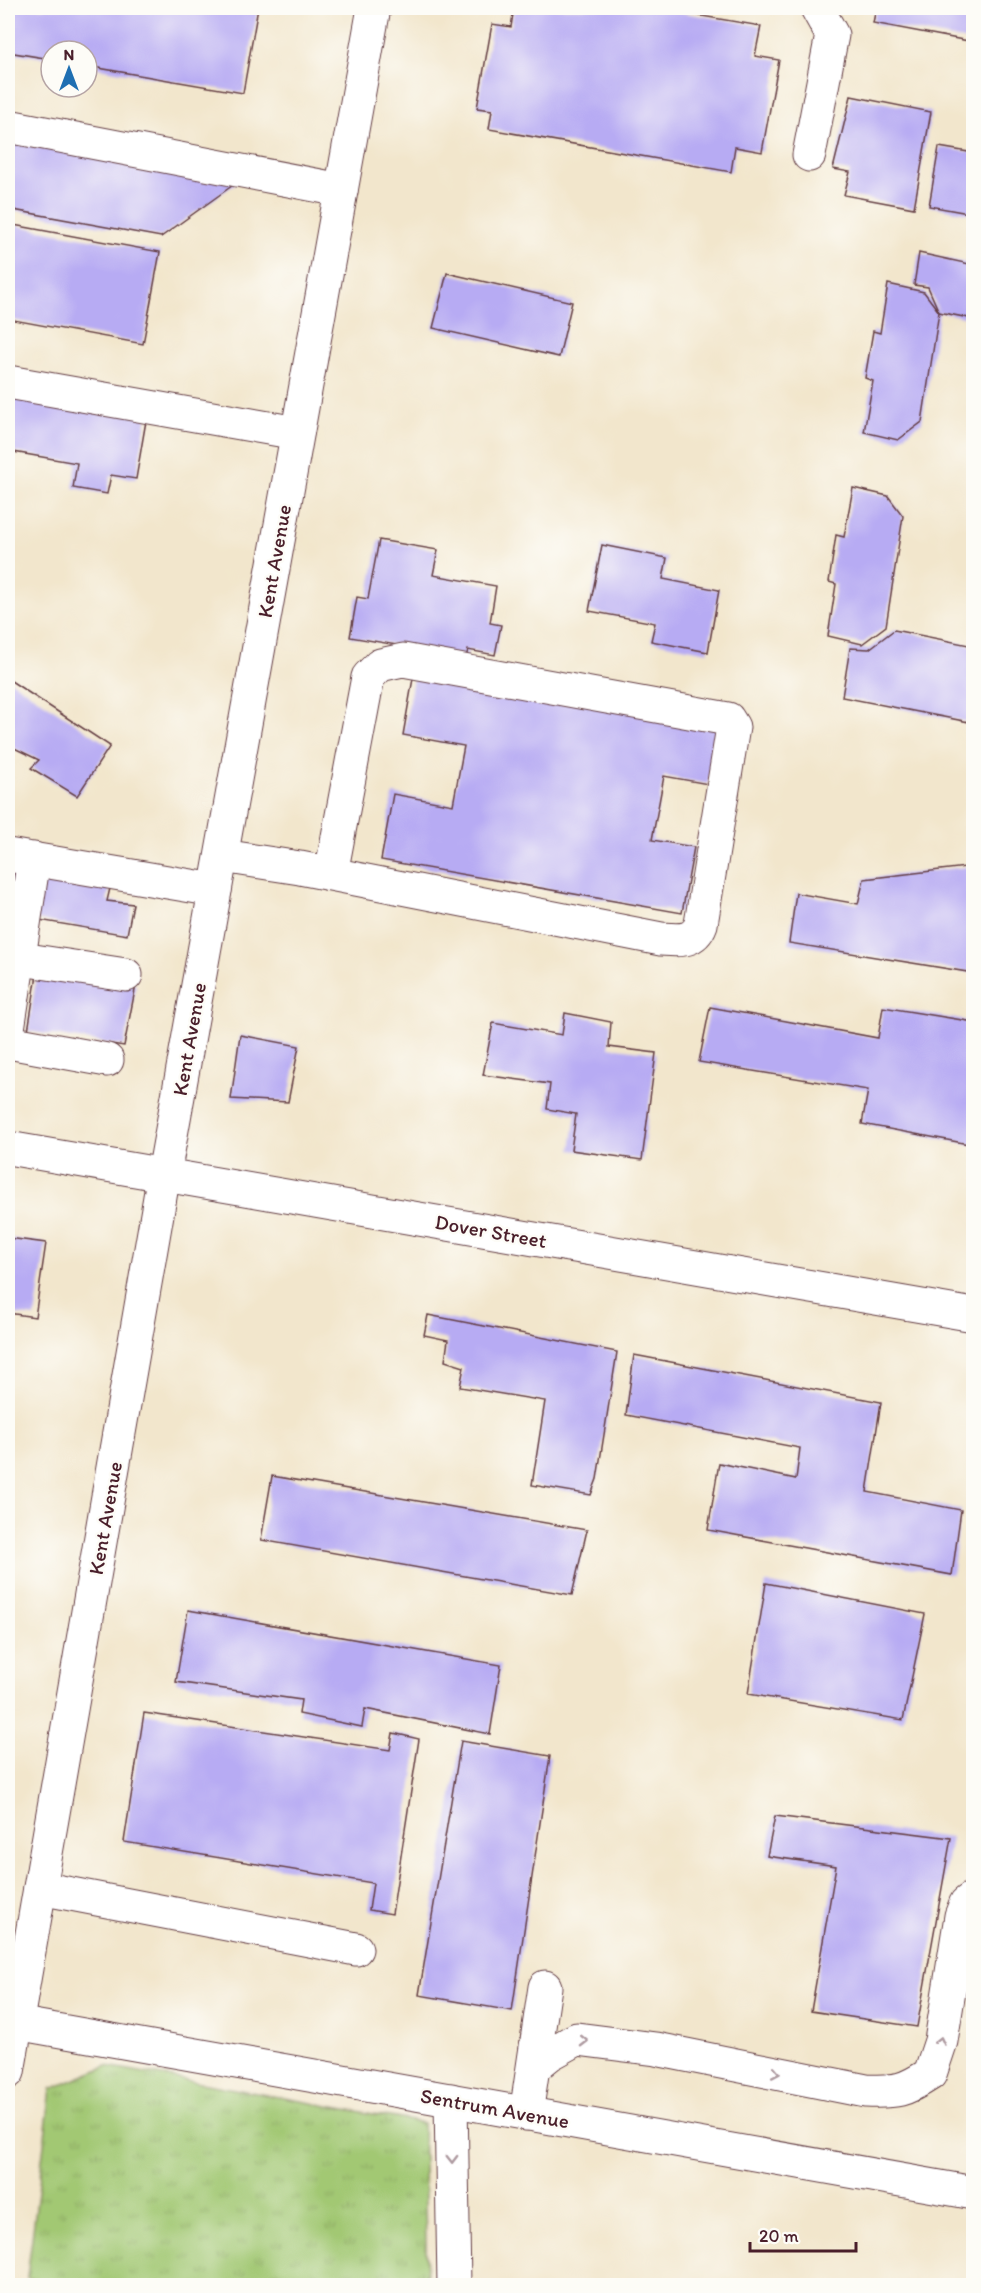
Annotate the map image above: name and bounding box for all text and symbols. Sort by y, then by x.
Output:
north arrow [39,39,99,99]
text: N [64,45,74,64]
street label: Kent Avenue [252,502,296,620]
street label: Kent Avenue [167,980,211,1098]
street label: Dover Street [433,1209,549,1253]
street label: Kent Avenue [83,1459,127,1577]
one-way arrow [580,2035,589,2048]
one-way arrow [933,2036,946,2046]
one-way arrow [771,2066,781,2079]
street label: Sentrum Avenue [419,2083,571,2133]
one-way arrow [446,2154,458,2163]
scale bar [750,2215,856,2253]
text: 20 m [759,2225,799,2247]

